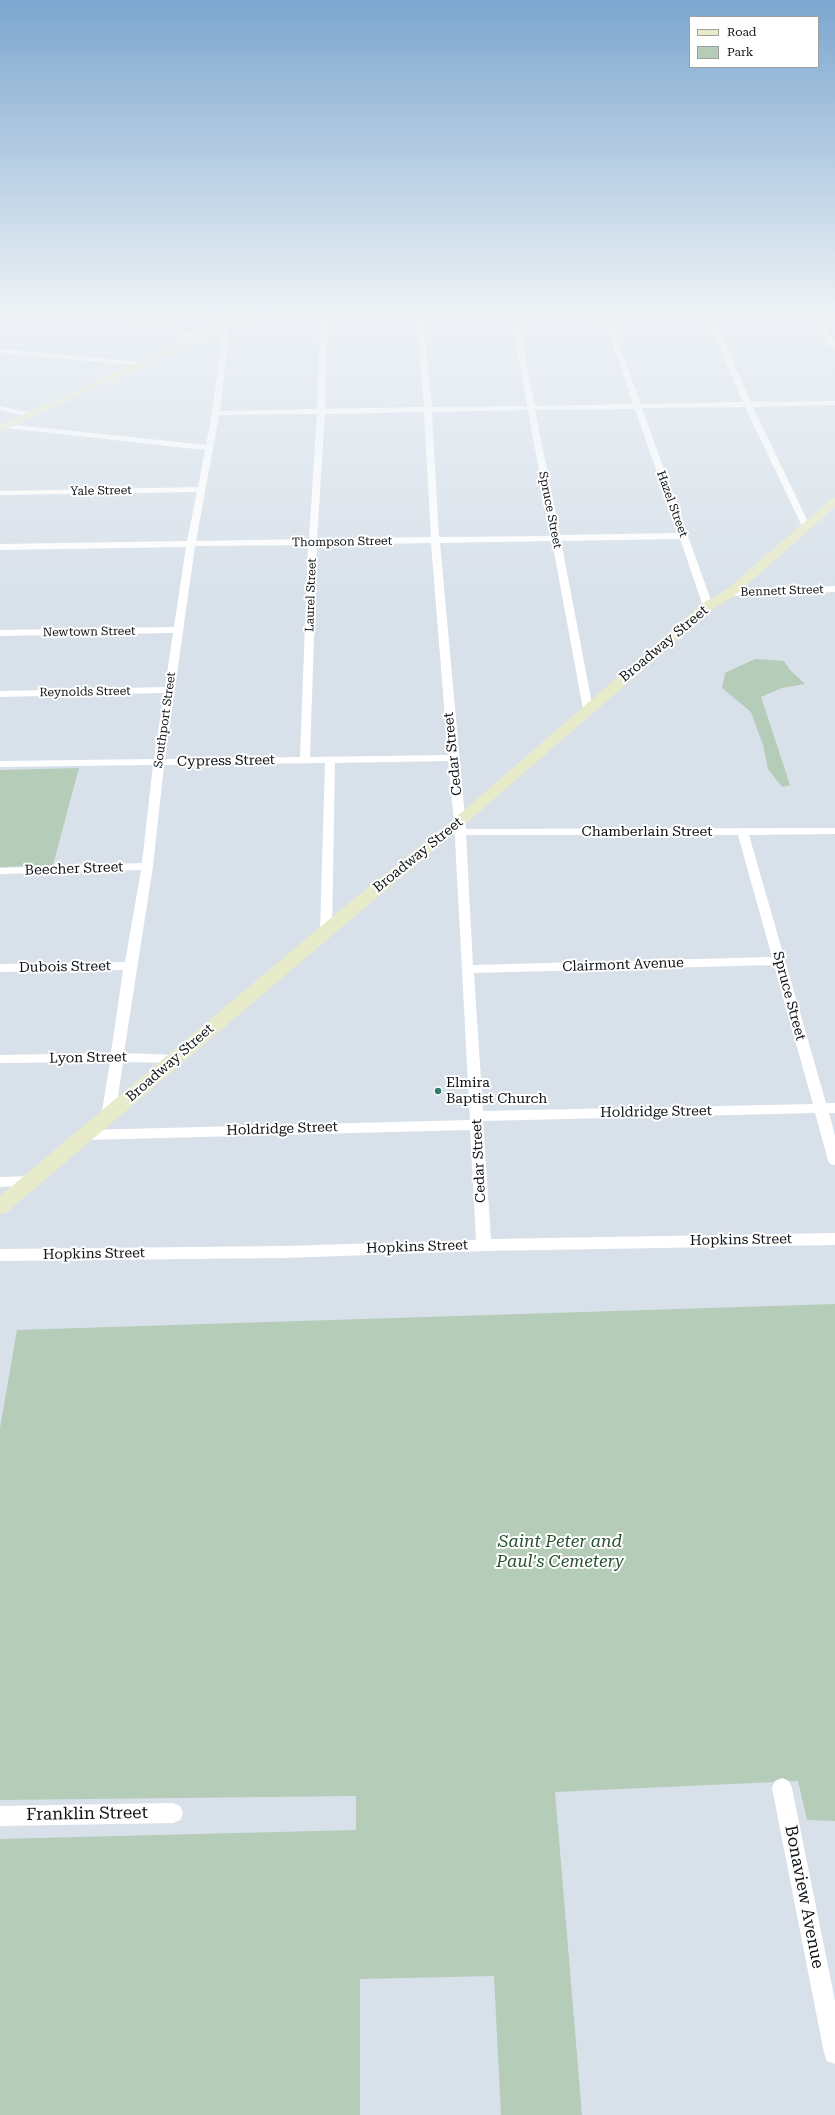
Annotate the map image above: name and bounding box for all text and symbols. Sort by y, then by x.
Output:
legend [689,16,819,68]
text: Road [727,25,756,39]
text: Park [727,45,753,59]
street label: Hazel Street [653,469,691,539]
street label: Spruce Street [535,470,565,550]
street label: Yale Street [70,483,132,499]
street label: Thompson Street [292,534,392,550]
street label: Laurel Street [303,558,319,632]
street label: Bennett Street [740,582,824,600]
street label: Broadway Street [616,602,712,686]
street label: Newtown Street [42,624,136,640]
street label: Southport Street [151,671,179,769]
street label: Reynolds Street [39,684,131,700]
street label: Cedar Street [440,711,466,797]
street label: Cypress Street [177,752,275,770]
street label: Broadway Street [370,814,466,896]
street label: Chamberlain Street [582,824,712,840]
street label: Beecher Street [24,859,124,879]
street label: Spruce Street [769,950,809,1042]
street label: Clairmont Avenue [562,954,684,976]
street label: Dubois Street [19,958,111,976]
street label: Broadway Street [123,1020,217,1106]
street label: Lyon Street [49,1049,127,1067]
place label: Elmira Baptist Church [446,1075,547,1108]
marker: Elmira Baptist Church [433,1086,443,1096]
street label: Holdridge Street [600,1103,712,1121]
street label: Holdridge Street [226,1119,338,1139]
street label: Cedar Street [468,1119,490,1203]
street label: Hopkins Street [690,1231,792,1249]
street label: Hopkins Street [366,1237,468,1257]
street label: Hopkins Street [43,1245,145,1263]
park label: Saint Peter and Paul's Cemetery [496,1532,624,1572]
street label: Franklin Street [26,1803,148,1825]
street label: Bonaview Avenue [780,1824,828,1970]

